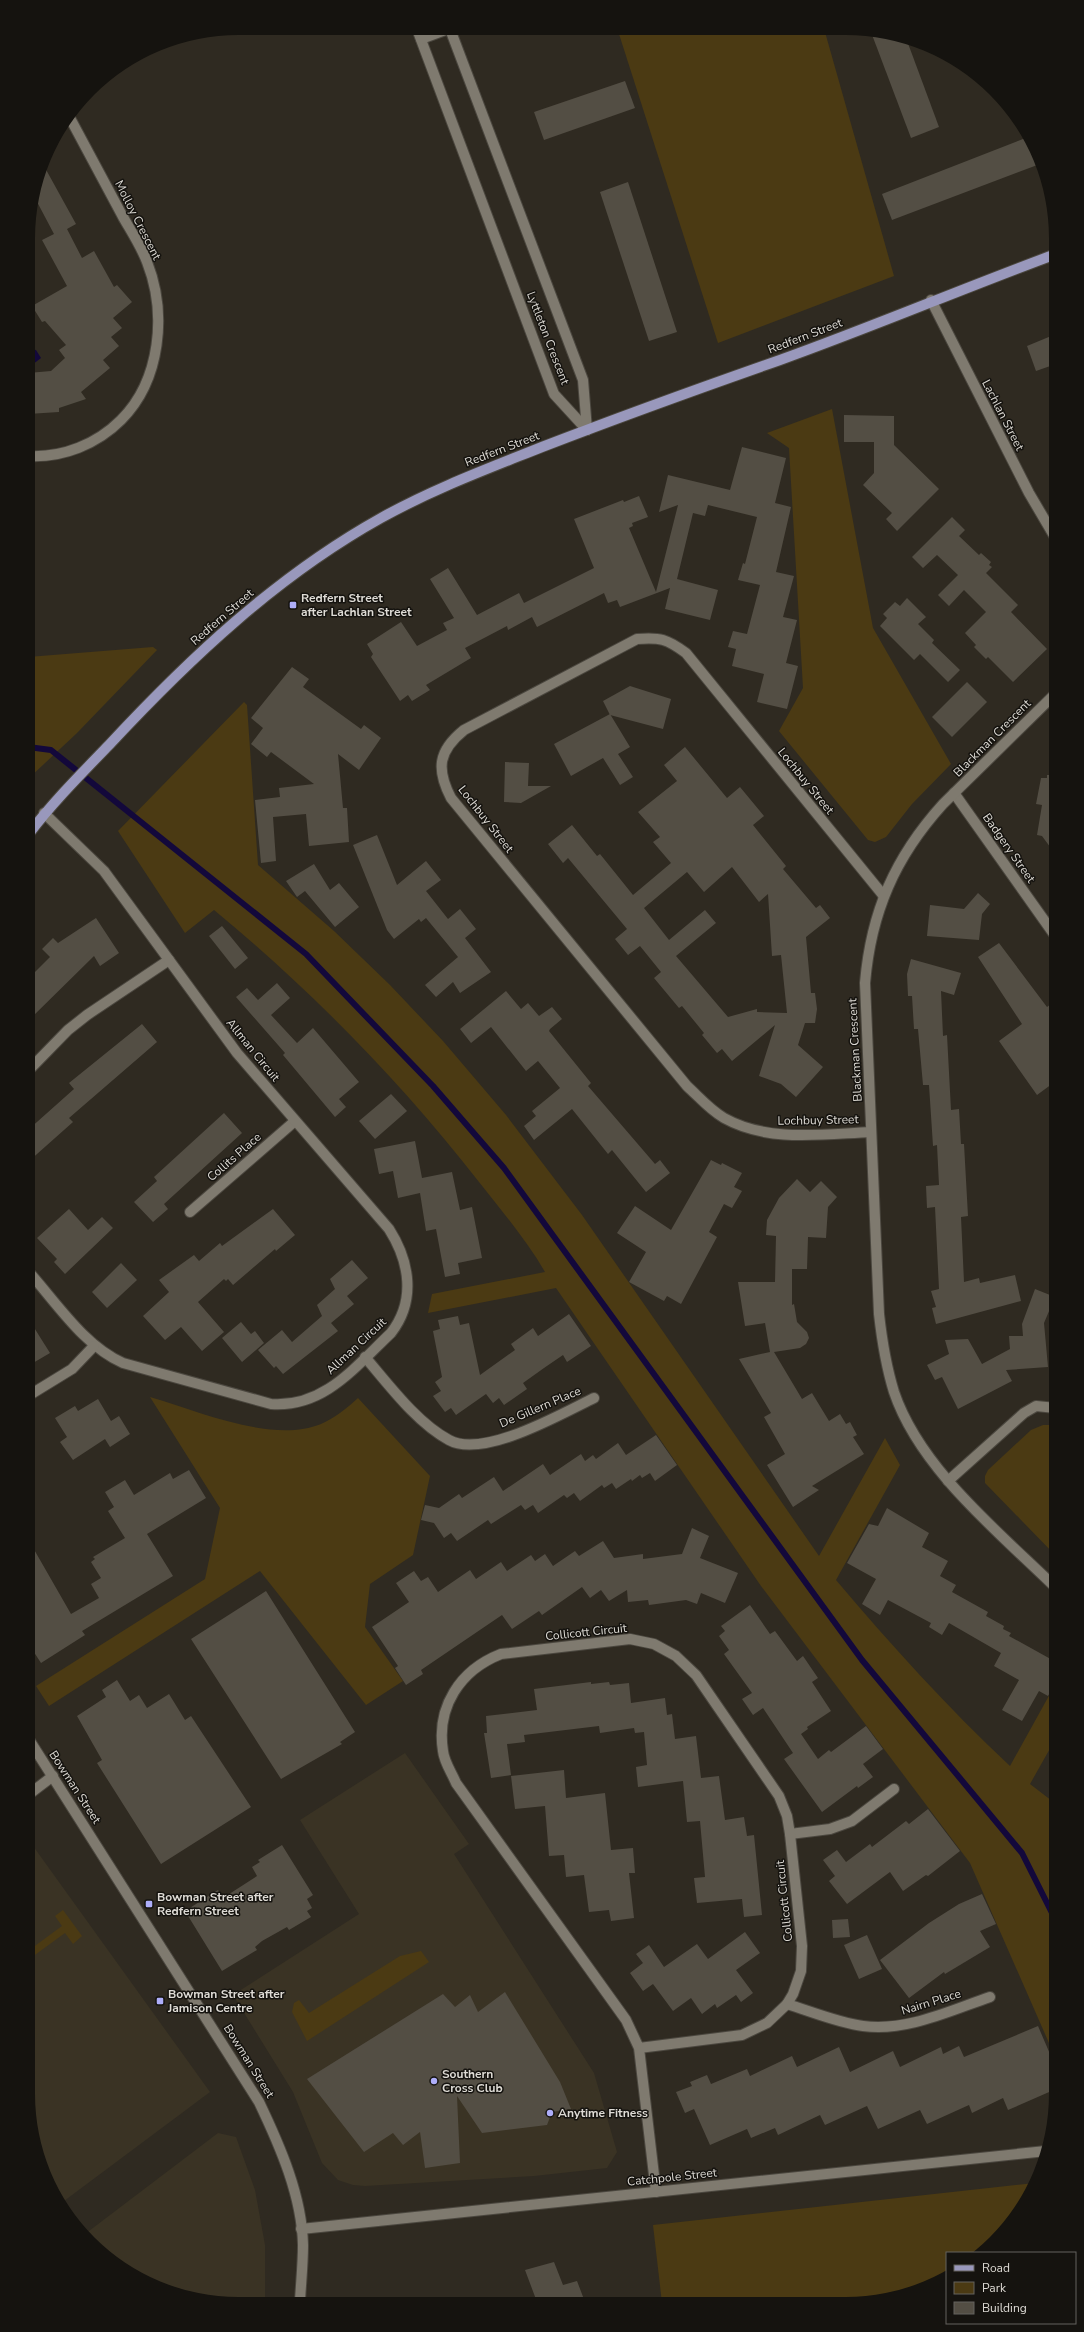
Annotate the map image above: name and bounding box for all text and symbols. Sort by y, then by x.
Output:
street label: Molloy Crescent [111,178,165,263]
street label: Lyttleton Crescent [523,289,573,388]
street label: Redfern Street [766,314,845,358]
street label: Lachlan Street [978,377,1028,454]
street label: Redfern Street [463,427,542,471]
street label: Redfern Street [187,585,257,649]
place label: Redfern Street after Lachlan Street [301,590,412,620]
marker: Redfern Street after Lachlan Street [288,600,298,610]
street label: Blackman Crescent [950,695,1035,780]
street label: Lochbuy Street [774,744,838,818]
street label: Lochbuy Street [455,782,518,857]
street label: Badgery Street [979,810,1039,887]
street label: Blackman Crescent [844,997,866,1102]
street label: Allman Circuit [223,1015,284,1085]
street label: Lochbuy Street [777,1111,860,1129]
street label: Collits Place [204,1129,264,1185]
street label: Allman Circuit [322,1313,390,1378]
street label: De Gillern Place [497,1383,583,1431]
street label: Collicott Circuit [544,1620,628,1644]
street label: Bowman Street [45,1747,105,1827]
street label: Collicott Circuit [772,1859,796,1943]
place label: Bowman Street after Redfern Street [157,1889,274,1919]
marker: Bowman Street after Redfern Street [144,1899,154,1909]
street label: Nairn Place [899,1985,963,2019]
place label: Bowman Street after Jamison Centre [167,1986,285,2016]
marker: Bowman Street after Jamison Centre [155,1996,165,2006]
street label: Bowman Street [220,2021,278,2102]
place label: Southern Cross Club [442,2066,503,2096]
marker: Southern Cross Club [429,2076,439,2086]
place label: Anytime Fitness [558,2105,648,2121]
marker: Anytime Fitness [545,2108,555,2118]
street label: Catchpole Street [626,2164,718,2190]
legend [946,2252,1076,2324]
text: Road [982,2260,1010,2276]
text: Park [982,2280,1007,2296]
text: Building [982,2300,1027,2316]

